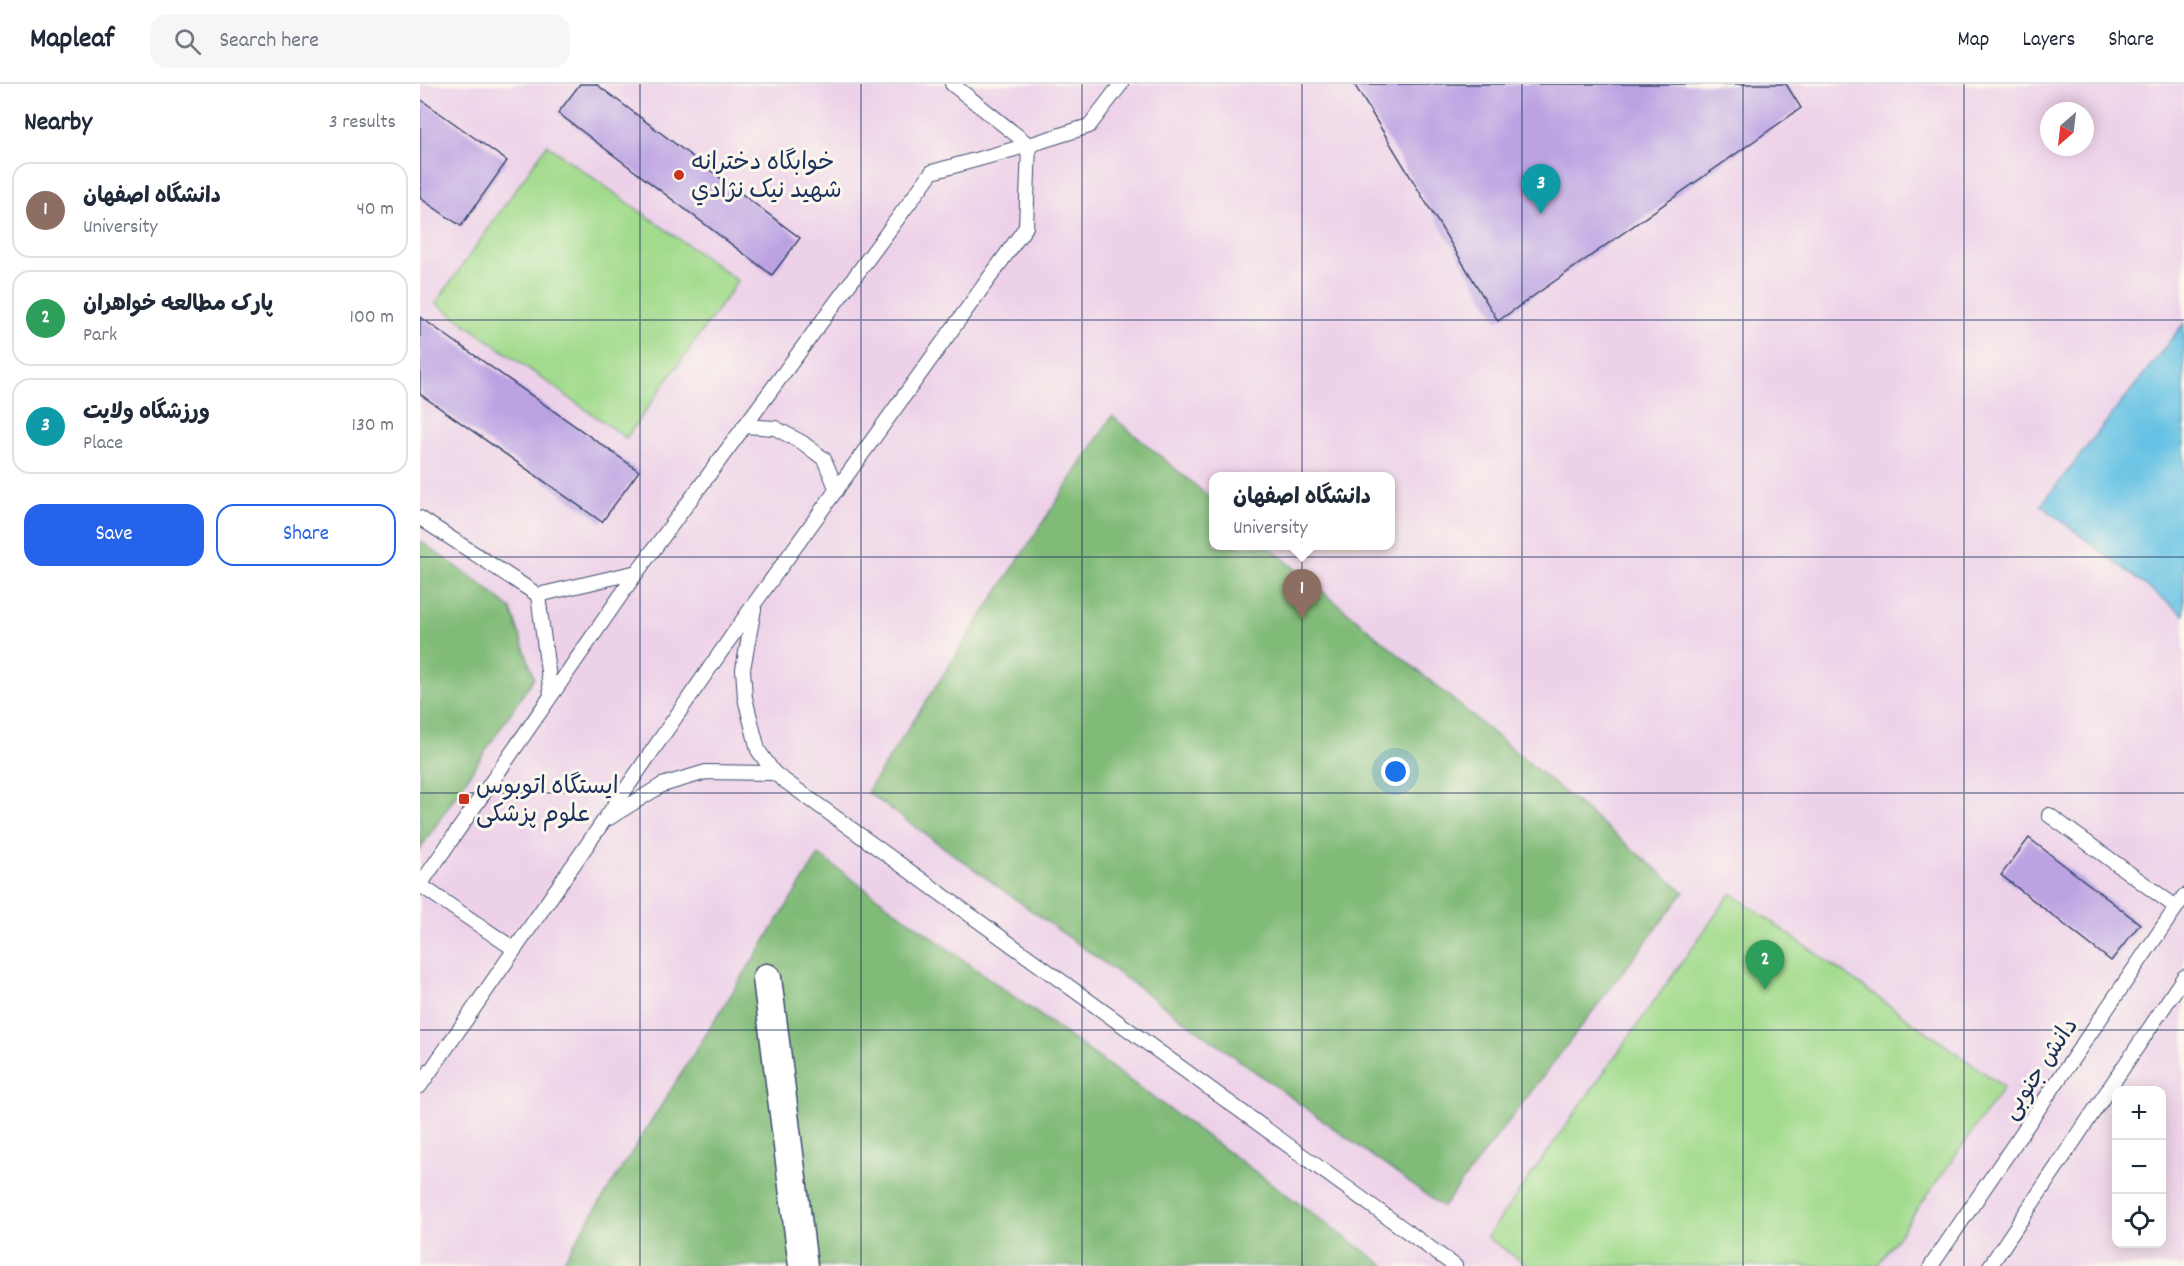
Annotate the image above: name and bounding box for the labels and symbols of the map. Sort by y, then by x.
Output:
north arrow [2040,102,2094,156]
place label: خوابگاه دخترانه شهيد نيک نژادي [691,147,842,209]
pin: 3 [1522,164,1560,214]
marker: خوابگاه دخترانه شهيد نيک نژادي [672,168,686,182]
pin: 1 [1282,570,1322,619]
your location [1381,757,1410,786]
place label: ایستگاه اتوبوس علوم پزشکی [476,771,619,833]
marker: ایستگاه اتوبوس علوم پزشکی [457,792,471,806]
pin: 2 [1746,940,1784,990]
street label: دانش جنوبی [1995,1012,2088,1127]

